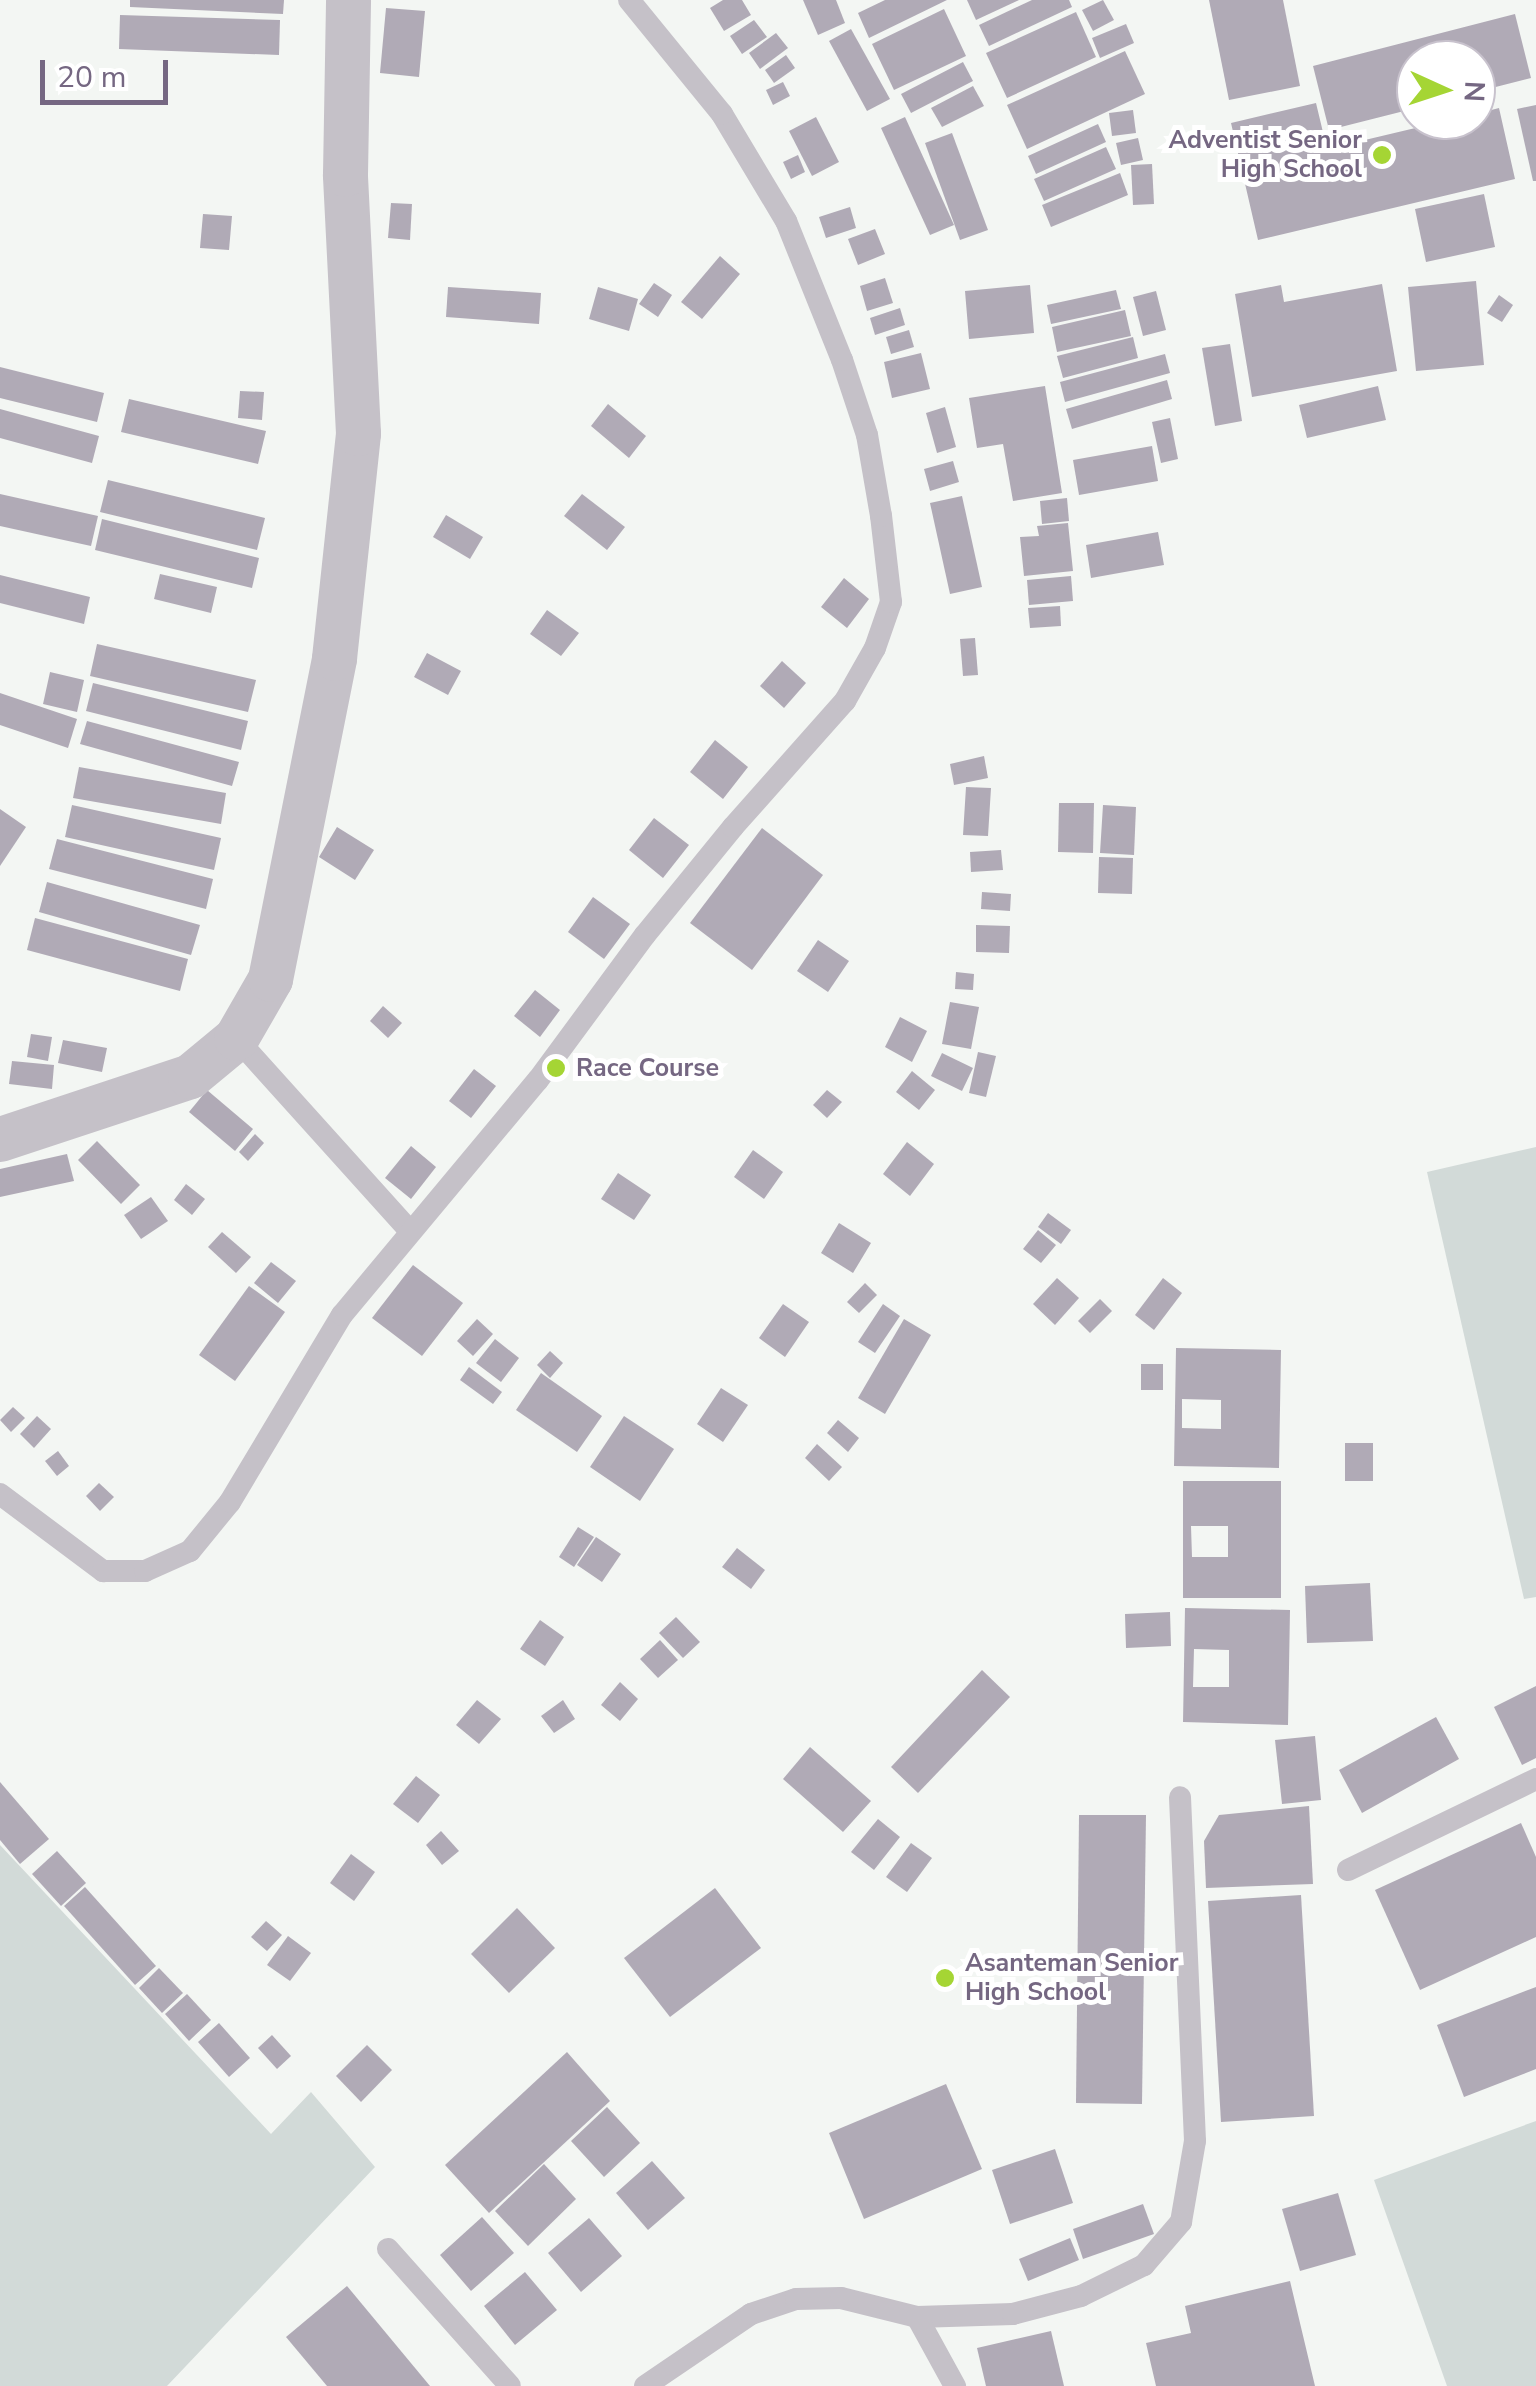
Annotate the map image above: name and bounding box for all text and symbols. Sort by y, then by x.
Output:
scale bar [45,40,172,102]
north arrow [1396,40,1496,140]
text: 20 m [57,57,126,98]
text: N [1454,80,1493,103]
place label: Adventist Senior High School [1169,126,1362,185]
marker: Adventist Senior High School [1371,144,1393,166]
place label: Race Course [576,1053,719,1083]
marker: Race Course [545,1057,567,1079]
place label: Asanteman Senior High School [965,1949,1178,2008]
marker: Asanteman Senior High School [934,1967,956,1989]

